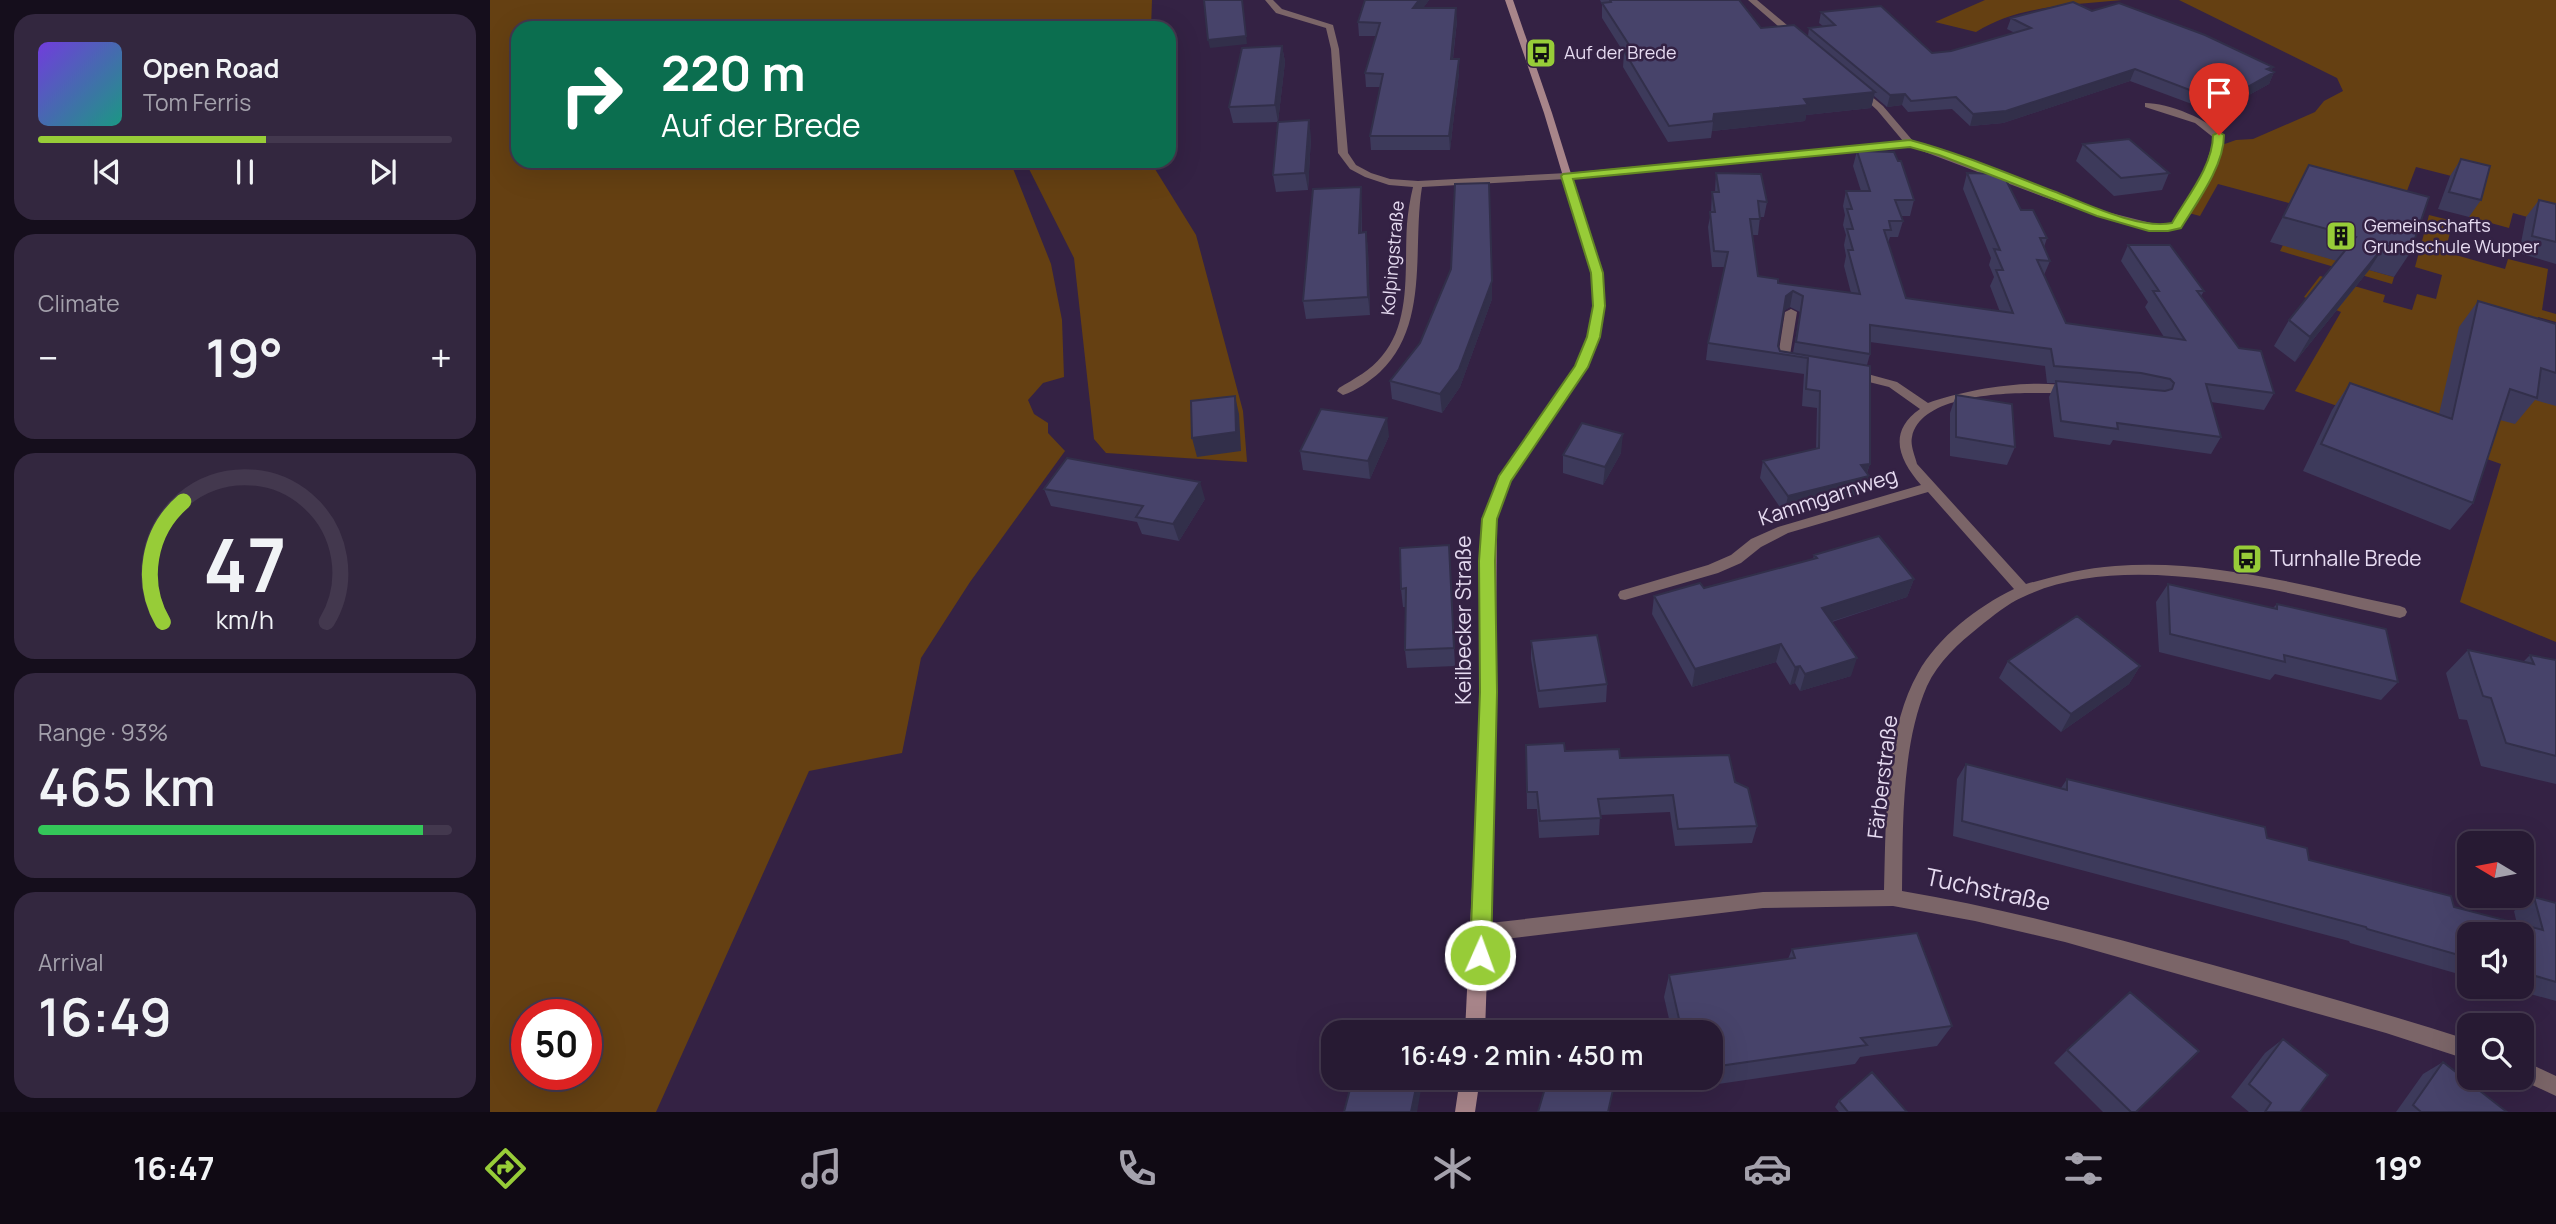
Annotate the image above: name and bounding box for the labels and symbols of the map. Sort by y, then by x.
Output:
bus stop icon: Auf der Brede [1524,36,1558,70]
place label: Auf der Brede [1564,40,1676,64]
pin [2189,63,2249,135]
street label: Kolpingstraße [1375,200,1409,316]
place label: Gemeinschafts Grundschule Wupper [2364,213,2540,258]
building icon: Gemeinschafts Grundschule Wupper [2324,219,2358,253]
street label: Kammgarnweg [1755,460,1901,532]
street label: Keilbecker Straße [1449,535,1477,705]
bus stop icon: Turnhalle Brede [2230,542,2264,576]
place label: Turnhalle Brede [2270,544,2422,572]
street label: Färberstraße [1861,713,1903,840]
north arrow [2457,831,2534,908]
street label: Tuchstraße [1923,859,2054,918]
position arrow [1443,918,1517,992]
speed limit sign: 50 [511,999,602,1090]

